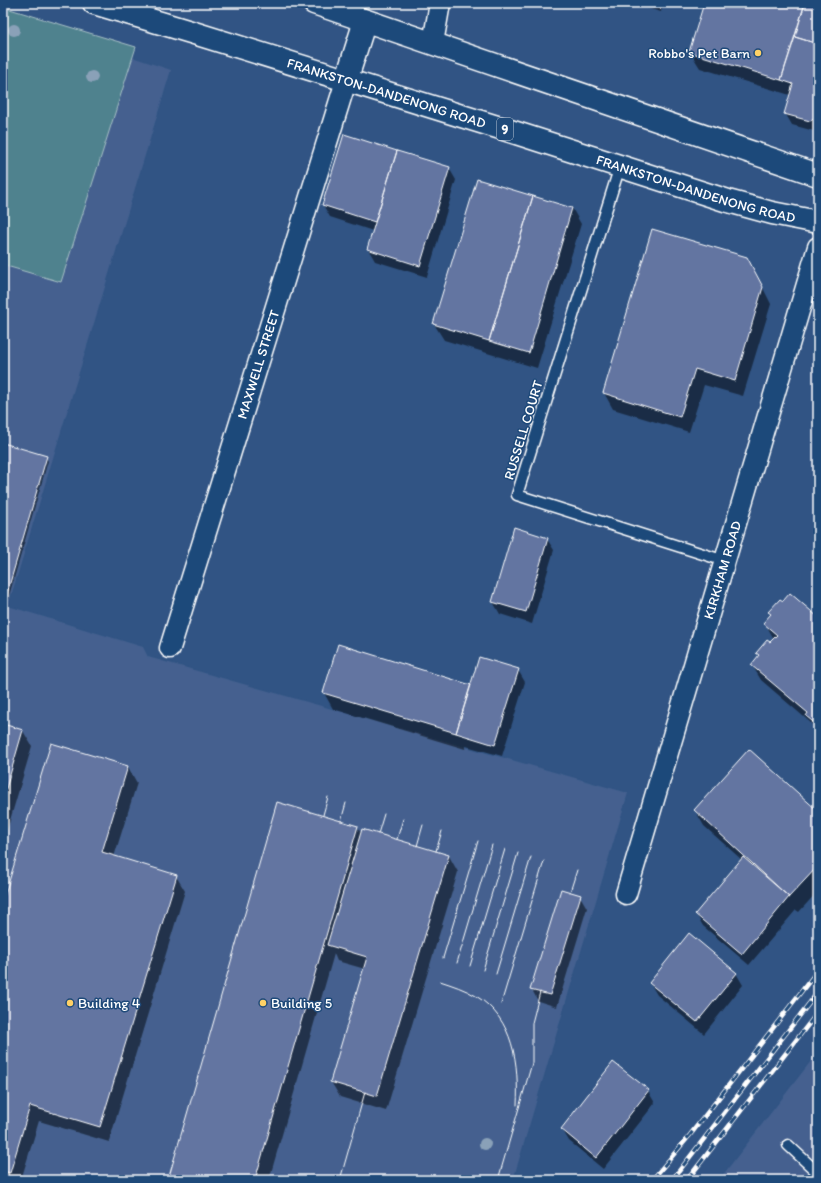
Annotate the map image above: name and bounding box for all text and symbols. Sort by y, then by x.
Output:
place label: Robbo's Pet Barn [648,45,750,62]
marker: Robbo's Pet Barn [753,48,763,58]
street label: FRANKSTON-DANDENONG ROAD [285,54,488,132]
road number: 9 [497,118,513,140]
street label: FRANKSTON-DANDENONG ROAD [594,151,797,226]
street label: MAXWELL STREET [234,308,284,421]
street label: RUSSELL COURT [500,378,547,482]
street label: KIRKHAM ROAD [700,519,745,621]
place label: Building 4 [78,995,141,1012]
place label: Building 5 [271,995,332,1012]
marker: Building 4 [65,998,75,1008]
marker: Building 5 [258,998,268,1008]

